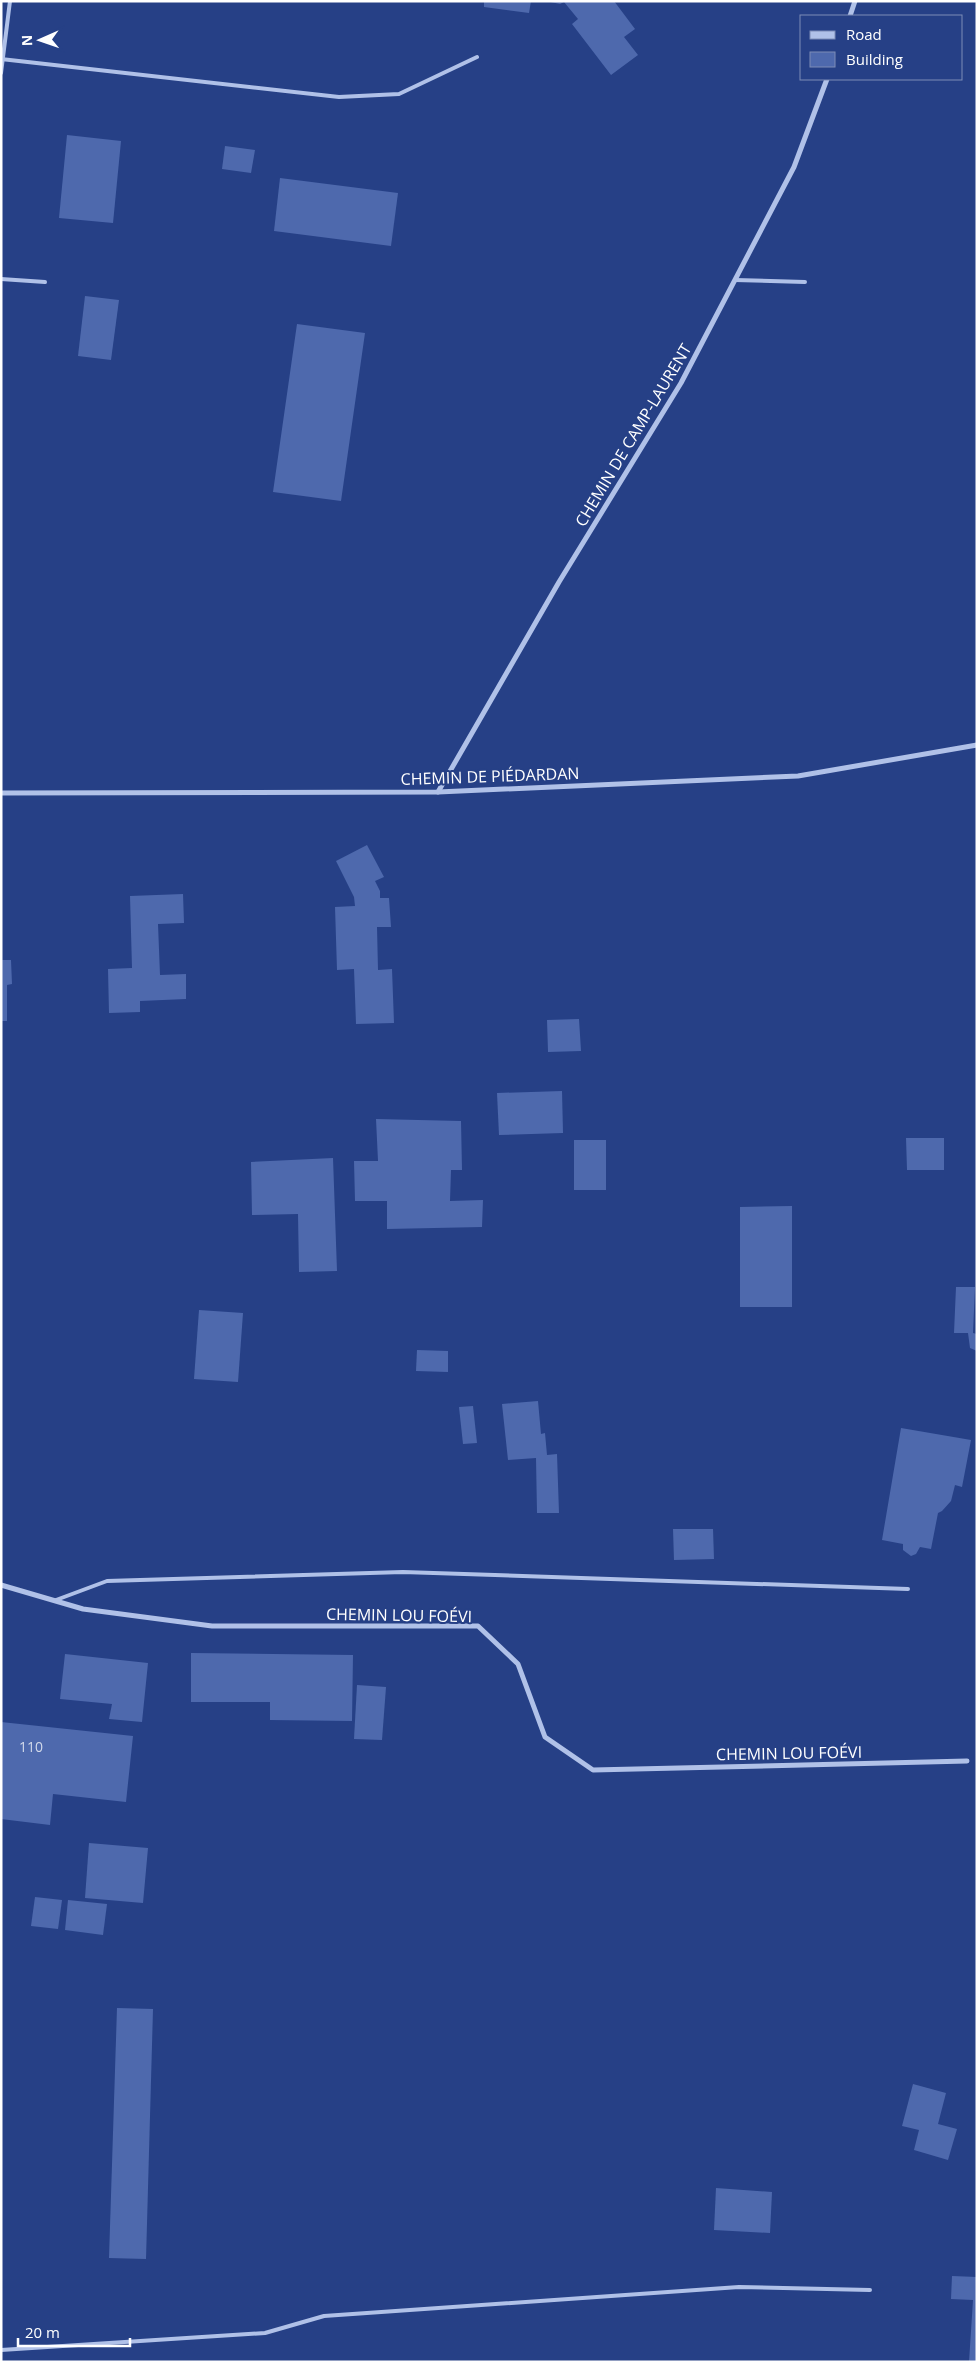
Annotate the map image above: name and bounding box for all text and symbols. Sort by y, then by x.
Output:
north arrow [15,15,65,65]
legend [800,15,963,80]
text: Road [846,24,882,44]
text: N [17,34,36,46]
text: Building [846,49,903,69]
street label: CHEMIN DE CAMP-LAURENT [570,339,696,531]
street label: CHEMIN DE PIÉDARDAN [400,762,580,790]
street label: CHEMIN LOU FOÉVI [326,1603,472,1627]
house number: 110 [19,1737,43,1756]
street label: CHEMIN LOU FOÉVI [716,1741,862,1765]
scale bar [18,2316,130,2348]
text: 20 m [25,2322,60,2342]

